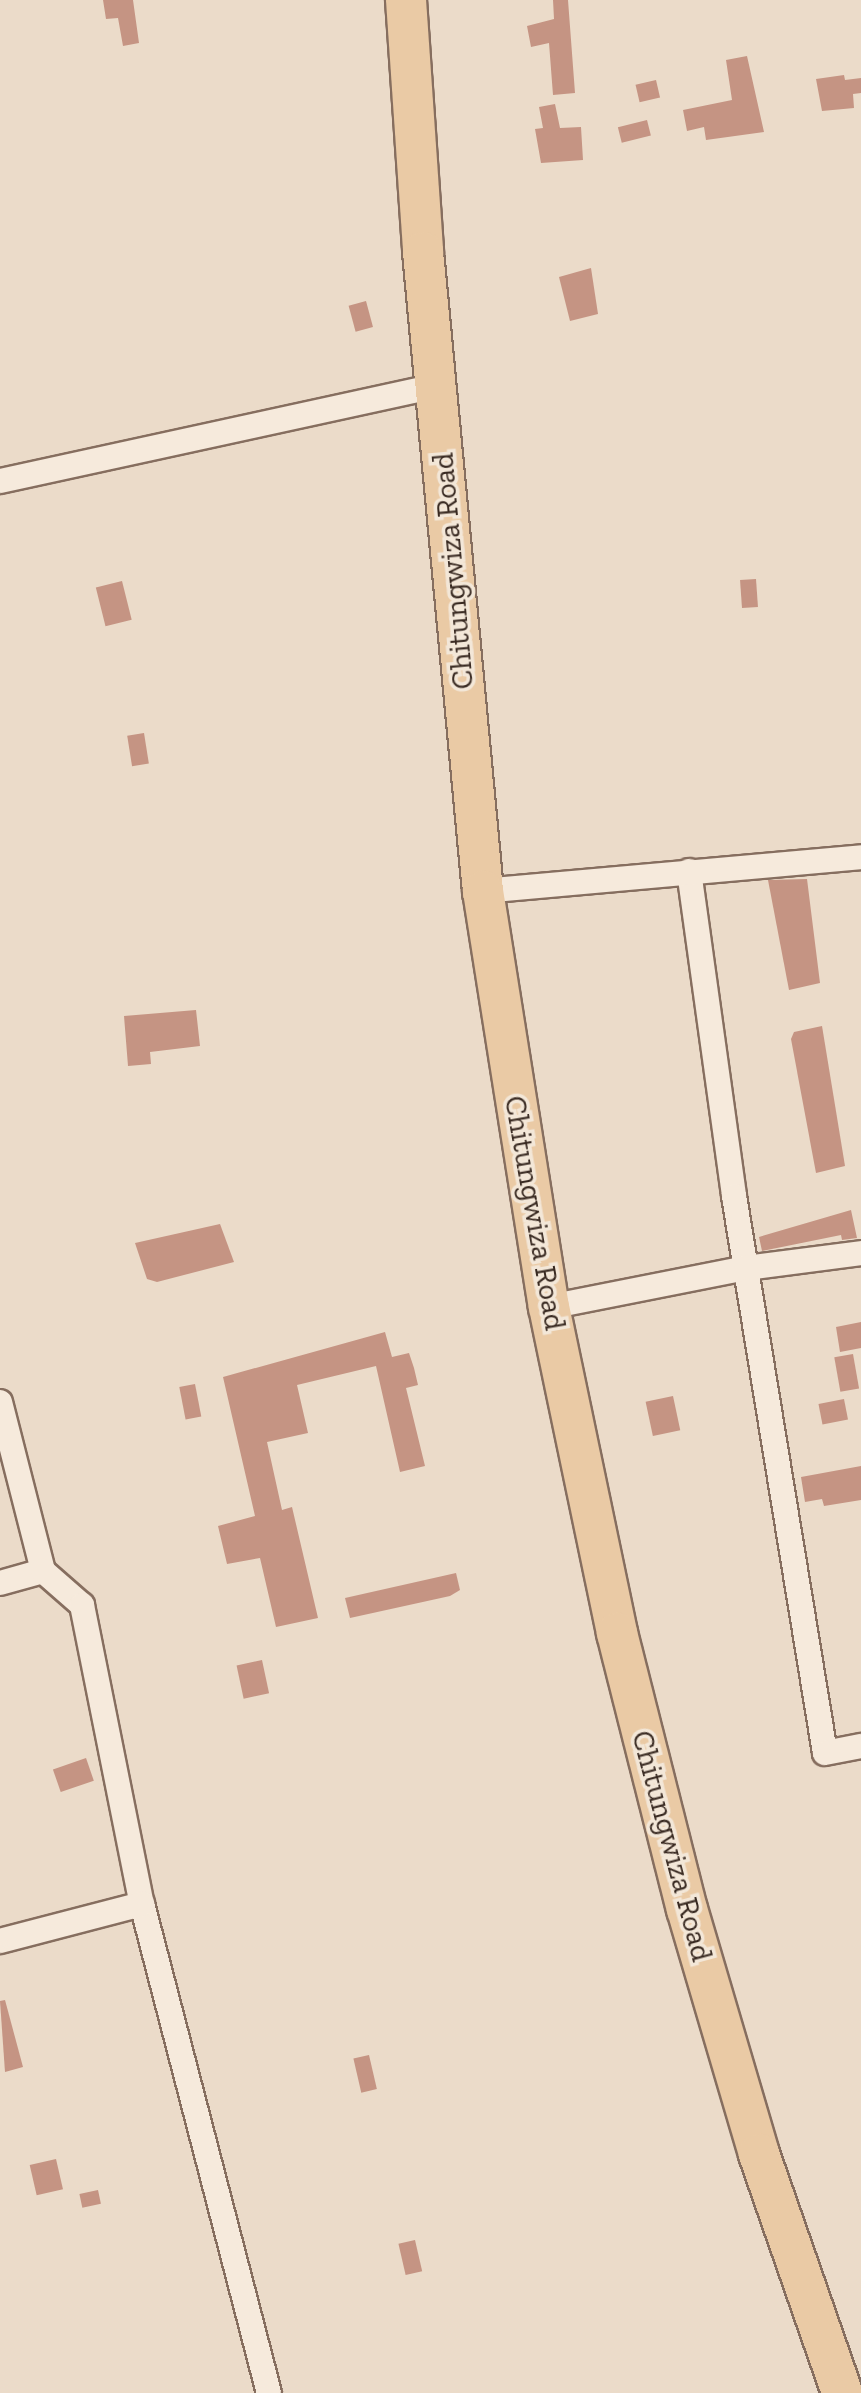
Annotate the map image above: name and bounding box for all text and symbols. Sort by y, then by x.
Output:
street label: Chitungwiza Road [425,451,481,691]
street label: Chitungwiza Road [497,1093,573,1333]
street label: Chitungwiza Road [624,1727,720,1965]

